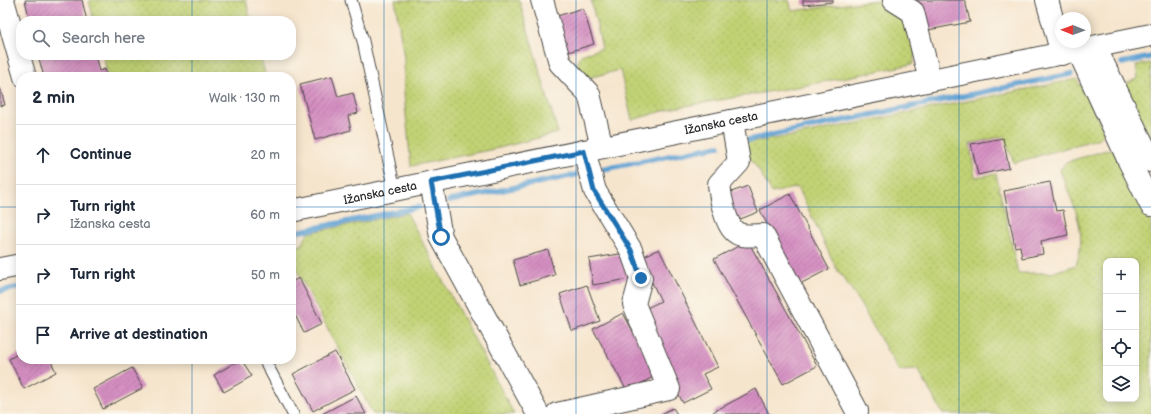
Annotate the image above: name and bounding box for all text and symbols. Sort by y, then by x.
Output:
north arrow [1055,12,1091,48]
search box [16,16,296,60]
icon: search [30,27,52,49]
text: Search here [62,29,145,48]
text: 2 min [32,88,75,108]
text: Walk · 130 m [209,90,280,106]
street label: Ižanska cesta [683,108,759,138]
icon: ahead [32,144,54,166]
text: Continue [70,145,132,164]
text: 20 m [250,147,280,163]
street label: Ižanska cesta [342,178,418,208]
text: Turn right [70,197,135,216]
icon: right [32,204,54,226]
text: 60 m [250,207,280,223]
text: Ižanska cesta [70,216,151,232]
route start [432,228,450,246]
map controls [1103,258,1139,402]
button: + [1103,258,1139,294]
icon: right [32,264,54,286]
text: Turn right [70,265,135,284]
text: 50 m [251,267,280,283]
route end [632,269,650,287]
button: − [1103,294,1139,330]
icon: arrive [32,324,54,346]
text: Arrive at destination [70,325,208,344]
button: locate [1103,330,1139,366]
button: layers [1103,366,1139,402]

